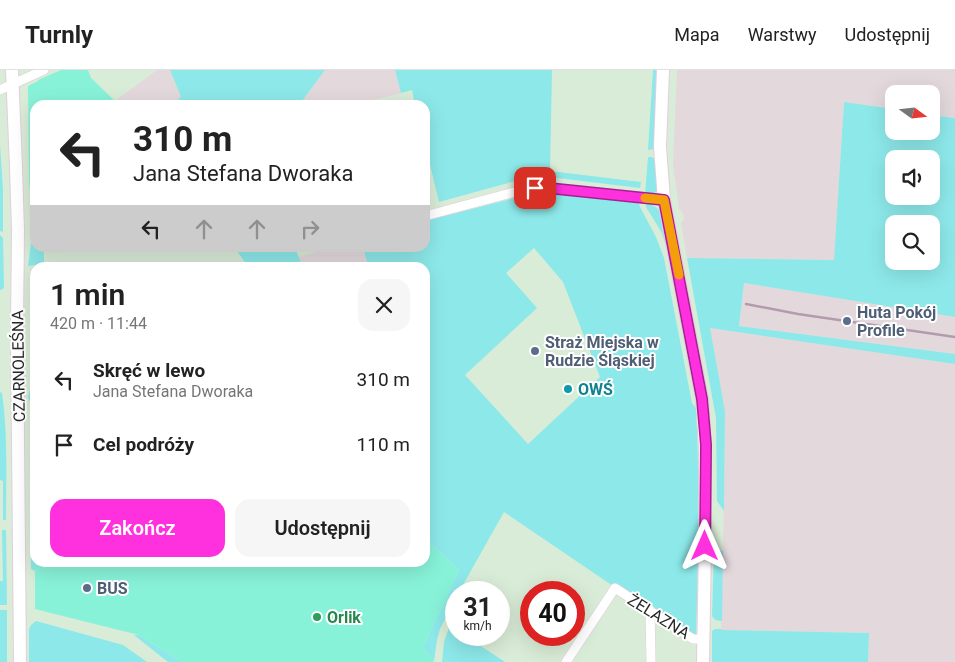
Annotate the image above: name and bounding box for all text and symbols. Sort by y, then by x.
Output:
text: Turnly [25,21,93,49]
text: Mapa [674,24,720,45]
text: Warstwy [748,24,816,45]
text: Udostępnij [844,24,930,45]
north arrow [885,85,940,140]
map controls [885,85,940,270]
text: 310 m [133,119,232,160]
icon: left [50,120,115,185]
button: sound [885,150,940,205]
text: Jana Stefana Dworaka [133,161,353,186]
pin [514,167,556,209]
icon: arrive [521,174,549,202]
icon: left [137,215,165,243]
icon: ahead [190,215,218,243]
icon: ahead [243,215,271,243]
icon: right [296,215,324,243]
button: search [885,215,940,270]
text: 1 min [50,277,125,312]
button: close [358,279,410,331]
place label: Huta Pokój Profile [857,303,936,340]
street label: CZARNOLEŚNA [7,309,29,422]
text: 420 m · 11:44 [50,314,147,333]
marker: Huta Pokój Profile [841,315,853,327]
place label: Straż Miejska w Rudzie Śląskiej [545,333,659,370]
marker: Straż Miejska w Rudzie Śląskiej [529,345,541,357]
text: Skręć w lewo [93,359,205,382]
icon: left [50,366,78,394]
text: 310 m [357,368,410,391]
place label: OWŚ [578,380,613,399]
text: Jana Stefana Dworaka [93,382,253,401]
marker: OWŚ [562,383,574,395]
icon: arrive [50,431,78,459]
text: Cel podróży [93,433,194,456]
text: 110 m [357,433,410,456]
button: Zakończ [50,499,225,557]
button: Udostępnij [235,499,410,557]
position arrow [678,519,730,571]
place label: BUS [97,579,128,598]
speed limit sign: 40 [520,581,585,646]
marker: BUS [81,582,93,594]
street label: ŻELAZNA [624,590,694,643]
text: 31 [463,593,492,622]
place label: Orlik [327,608,361,627]
marker: Orlik [311,611,323,623]
text: km/h [463,619,492,633]

